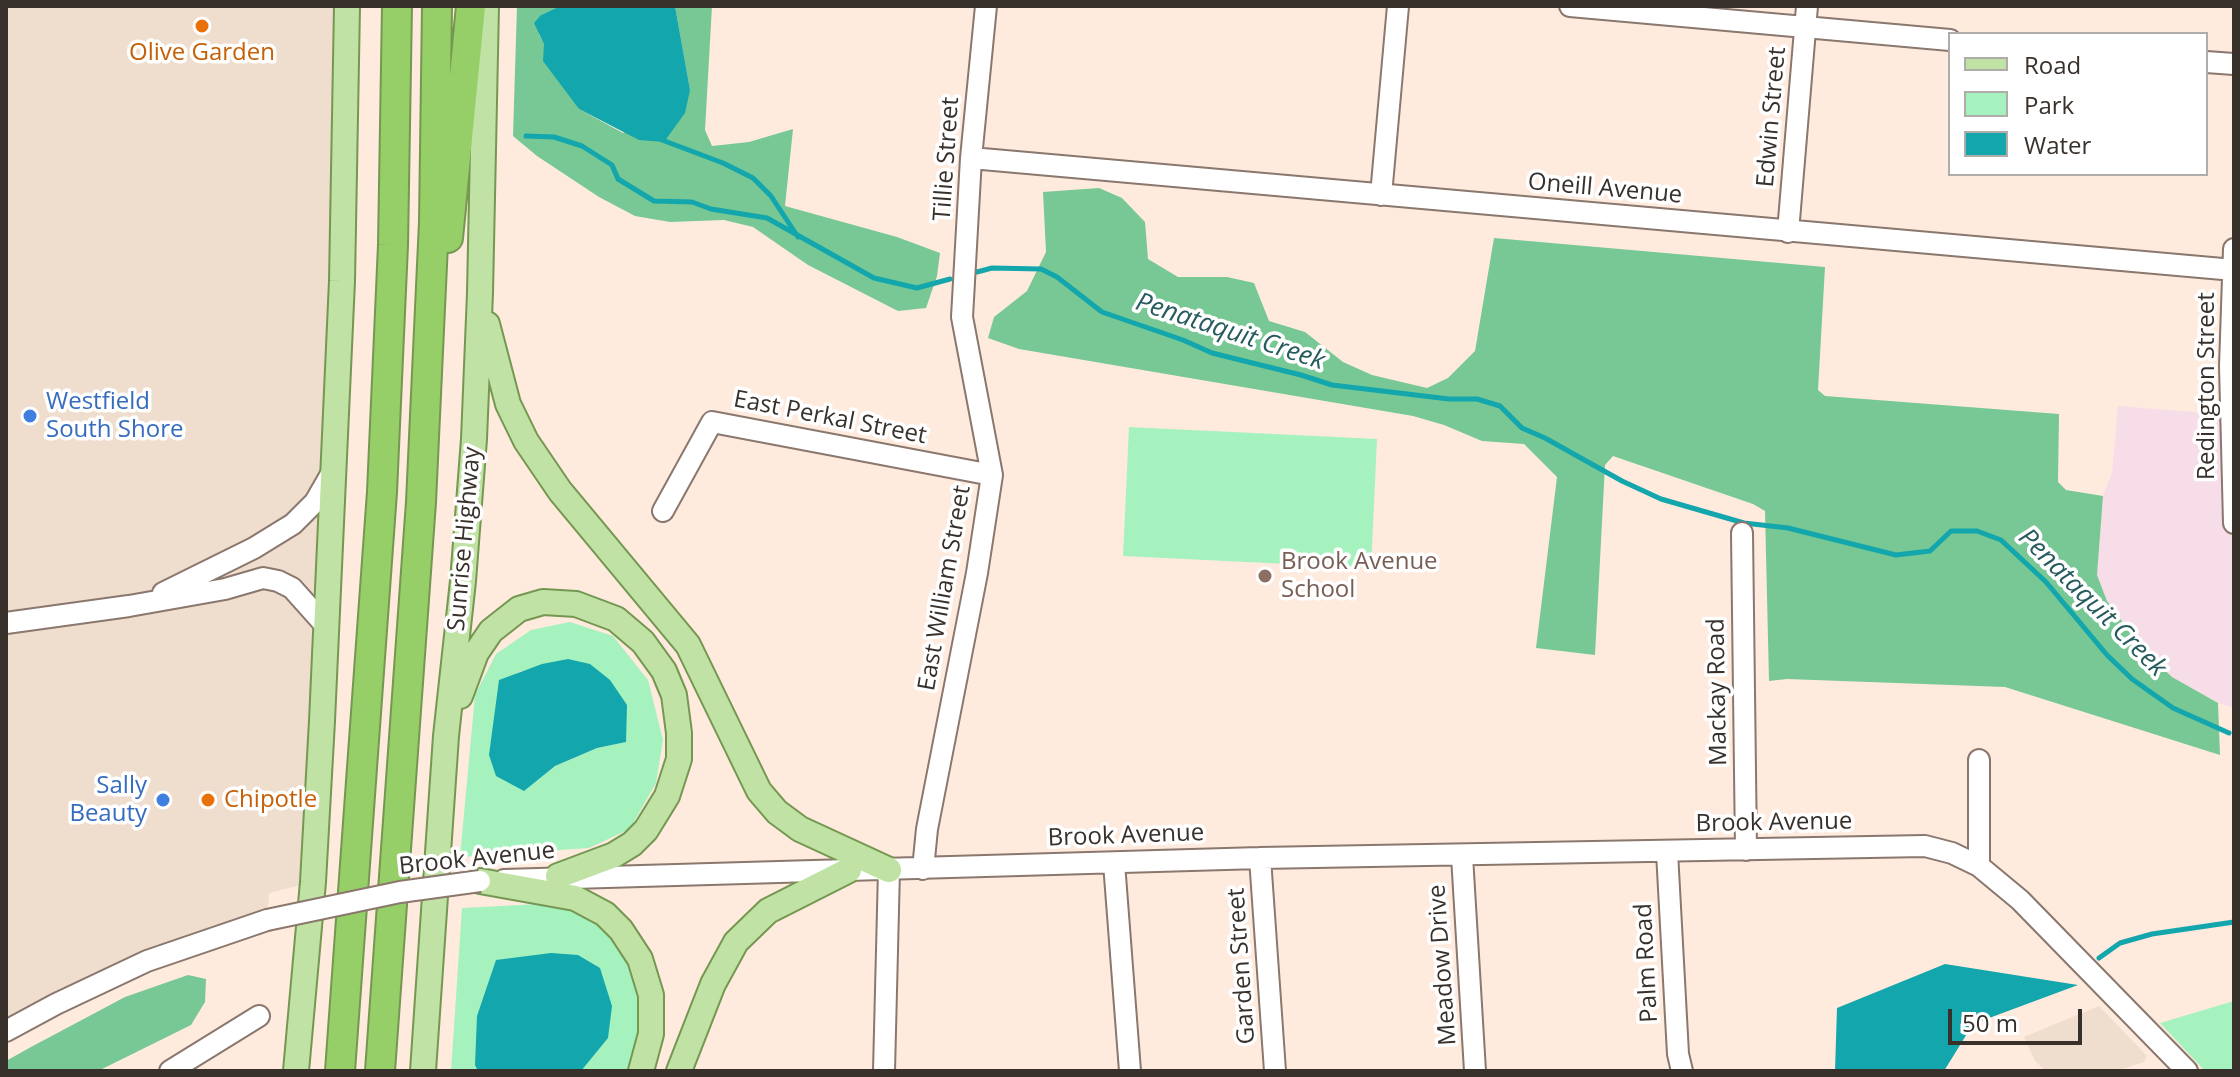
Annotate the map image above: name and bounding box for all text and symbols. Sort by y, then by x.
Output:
marker: Olive Garden [193,17,211,35]
legend [1948,32,2208,176]
place label: Olive Garden [129,39,275,67]
street label: Edwin Street [1752,46,1792,188]
text: Road [2024,48,2081,81]
text: Park [2024,88,2074,121]
street label: Tillie Street [928,96,966,222]
text: Water [2024,128,2091,161]
street label: Oneill Avenue [1527,168,1683,210]
water label: Penataquit Creek [1132,287,1328,377]
street label: Redington Street [2193,292,2221,480]
street label: East Perkal Street [731,385,929,451]
place label: Westfield South Shore [46,388,183,444]
marker: Westfield South Shore [21,407,39,425]
street label: Sunrise Highway [443,446,487,632]
street label: East William Street [913,483,977,693]
water label: Penataquit Creek [2011,522,2173,684]
place label: Brook Avenue School [1281,548,1438,604]
marker: Brook Avenue School [1256,567,1274,585]
street label: Mackay Road [1702,618,1734,766]
place label: Sally Beauty [69,772,147,828]
place label: Chipotle [224,786,317,814]
marker: Sally Beauty [154,791,172,809]
marker: Chipotle [199,791,217,809]
street label: Brook Avenue [1695,807,1853,839]
street label: Brook Avenue [1047,819,1205,853]
street label: Brook Avenue [398,836,556,882]
street label: Meadow Drive [1423,884,1463,1046]
street label: Garden Street [1222,887,1262,1045]
street label: Palm Road [1629,903,1665,1023]
scale bar [1952,993,2086,1043]
text: 50 m [1962,1006,2018,1039]

